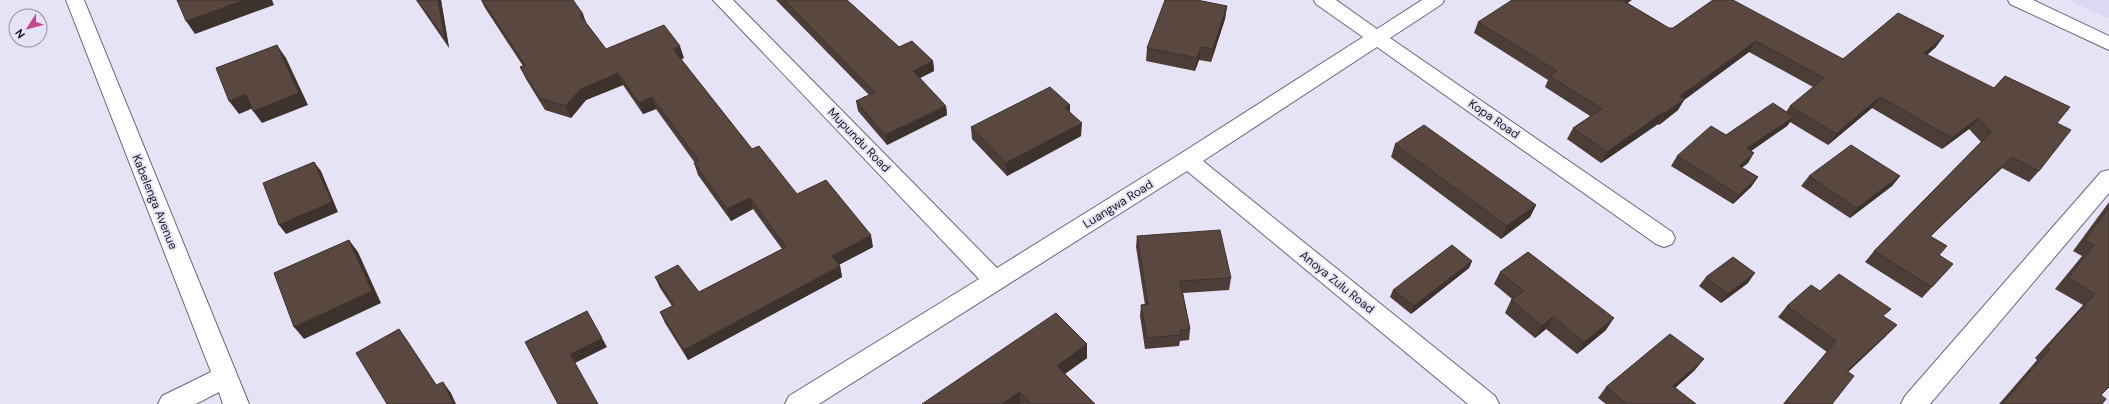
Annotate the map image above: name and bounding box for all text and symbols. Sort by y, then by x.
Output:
north arrow [8,8,48,48]
text: N [12,27,28,41]
street label: Kopa Road [1465,96,1523,142]
street label: Mupundu Road [824,104,894,176]
street label: Kabelenga Avenue [129,152,181,252]
street label: Luangwa Road [1080,176,1156,232]
street label: Anoya Zulu Road [1296,247,1378,317]

